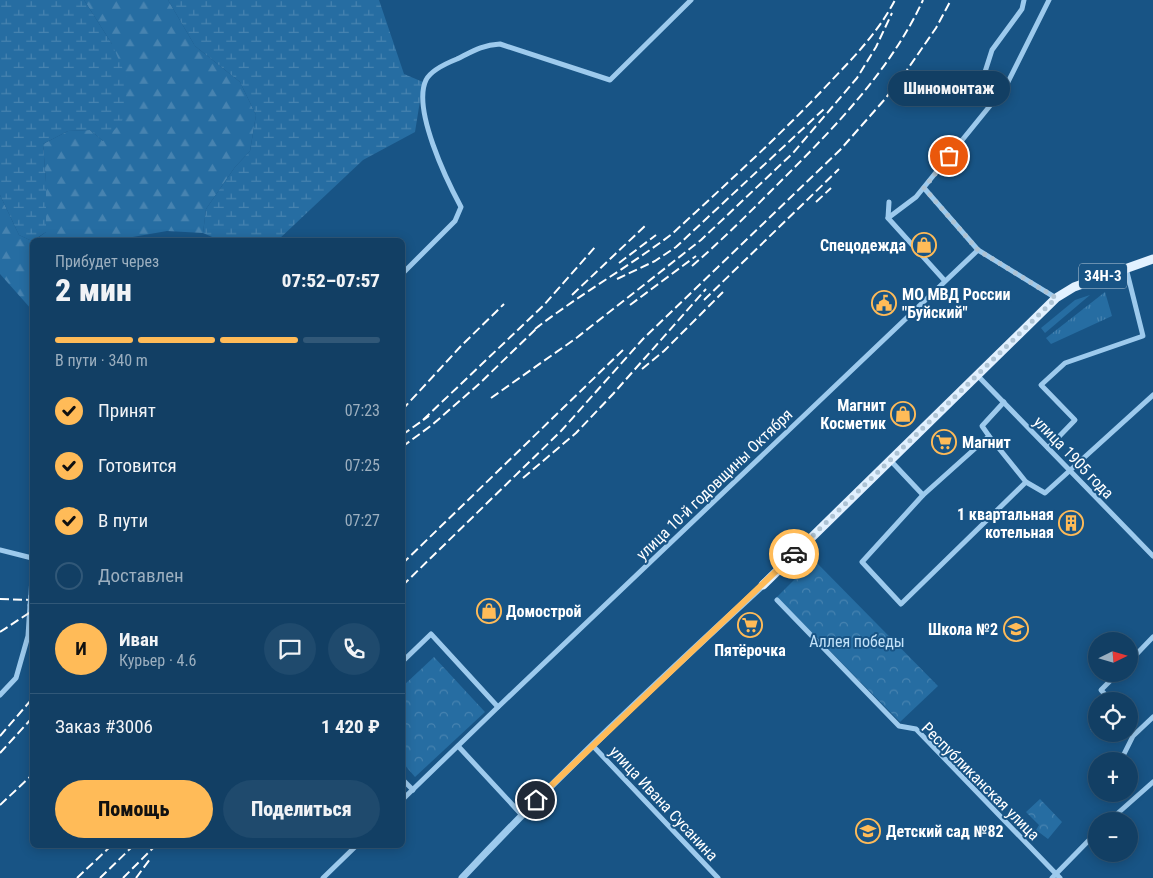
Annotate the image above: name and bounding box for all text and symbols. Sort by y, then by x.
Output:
callout: Шиномонтаж [888,71,1010,106]
text: Шиномонтаж [904,79,994,98]
pin [928,135,970,177]
icon: bag [935,142,963,170]
shop icon: Спецодежда [911,232,937,258]
place label: Спецодежда [820,236,906,255]
text: Прибудет через [55,252,159,271]
road number: 34Н-3 [1079,264,1127,288]
text: 07:52–07:57 [282,269,380,292]
text: 2 мин [55,271,132,309]
place label: МО МВД России "Буйский" [902,285,1010,322]
public building icon: МО МВД России "Буйский" [871,290,897,316]
text: В пути · 340 m [55,351,148,370]
place label: Магнит Косметик [820,396,886,433]
icon: check [55,397,83,425]
text: Принят [98,399,156,422]
text: 07:23 [345,401,380,420]
shop icon: Магнит Косметик [890,401,916,427]
street label: улица 10-й годовщины Октября [632,405,796,564]
street label: улица 1905 года [1030,412,1118,502]
supermarket icon: Магнит [931,429,957,455]
place label: Магнит [962,433,1011,452]
icon: check [55,452,83,480]
text: Готовится [98,454,177,477]
text: 07:25 [345,456,380,475]
place label: 1 квартальная котельная [957,505,1054,542]
icon: check [55,507,83,535]
text: В пути [98,509,148,532]
building icon: 1 квартальная котельная [1058,510,1084,536]
text: 07:27 [345,511,380,530]
courier [769,529,819,579]
icon: car [780,540,808,568]
text: Доставлен [98,564,184,587]
shop icon: Домострой [476,598,502,624]
place label: Домострой [506,602,582,621]
supermarket icon: Пятёрочка [737,612,763,638]
school or university icon: Школа №2 [1003,616,1029,642]
place label: Школа №2 [928,620,998,639]
button: chat [264,623,316,675]
button: phone [328,623,380,675]
text: Иван [119,628,158,651]
park label: Аллея победы [809,632,905,651]
north arrow [1088,632,1138,682]
map controls [1088,632,1138,862]
text: И [75,637,87,660]
place label: Пятёрочка [714,641,786,660]
text: Курьер · 4.6 [119,651,197,670]
button: locate [1088,692,1138,742]
text: Заказ #3006 [55,715,153,738]
text: 1 420 ₽ [321,715,380,738]
street label: Республиканская улица [918,718,1044,844]
street label: улица Ивана Сусанина [605,742,722,865]
button: + [1088,752,1138,802]
pin [515,779,557,821]
button: Помощь [55,780,213,838]
button: Поделиться [223,780,380,838]
icon: home [522,786,550,814]
button: − [1088,812,1138,862]
school or university icon: Детский сад №82 [855,818,881,844]
place label: Детский сад №82 [886,822,1004,841]

